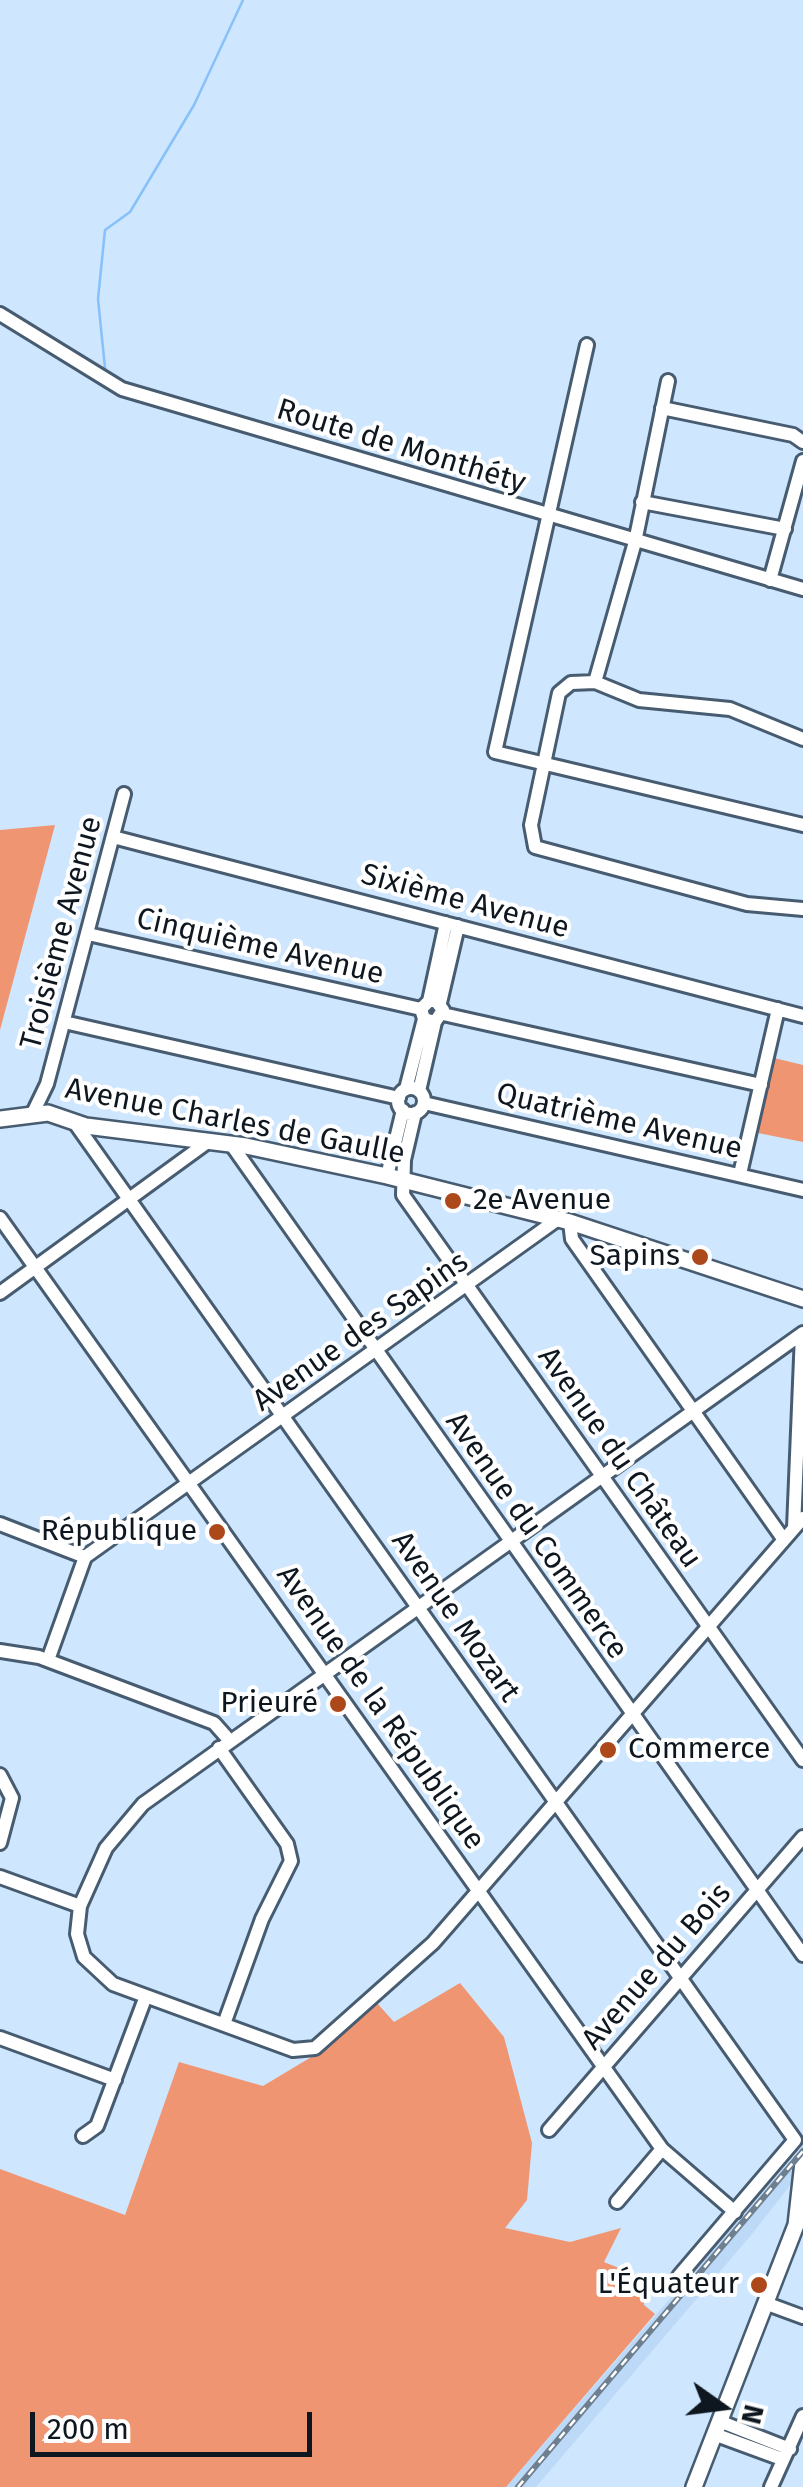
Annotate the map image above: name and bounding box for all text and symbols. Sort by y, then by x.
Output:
street label: Route de Monthéty [272,392,530,502]
street label: Troisième Avenue [14,813,110,1053]
street label: Sixième Avenue [357,857,573,947]
street label: Cinquième Avenue [133,901,387,993]
street label: Avenue Charles de Gaulle [62,1071,408,1173]
street label: Quatrième Avenue [493,1076,745,1168]
place label: 2e Avenue [473,1183,611,1219]
marker: 2e Avenue [442,1190,464,1212]
place label: Sapins [589,1239,680,1275]
street label: Avenue des Sapins [247,1244,475,1420]
marker: Sapins [689,1246,711,1268]
street label: Avenue du Château [529,1341,709,1575]
street label: Avenue du Commerce [437,1406,635,1666]
place label: République [41,1514,197,1550]
marker: République [206,1521,228,1543]
street label: Avenue Mozart [383,1525,527,1709]
street label: Avenue de la République [268,1559,492,1857]
place label: Prieuré [220,1686,318,1722]
marker: Prieuré [327,1693,349,1715]
place label: Commerce [628,1732,770,1768]
marker: Commerce [597,1739,619,1761]
street label: Avenue du Bois [575,1876,739,2058]
place label: L'Équateur [598,2267,739,2303]
marker: L'Équateur [748,2274,770,2296]
north arrow [673,2357,773,2457]
scale bar [35,2392,318,2454]
text: N [734,2401,771,2427]
text: 200 m [47,2411,129,2447]

